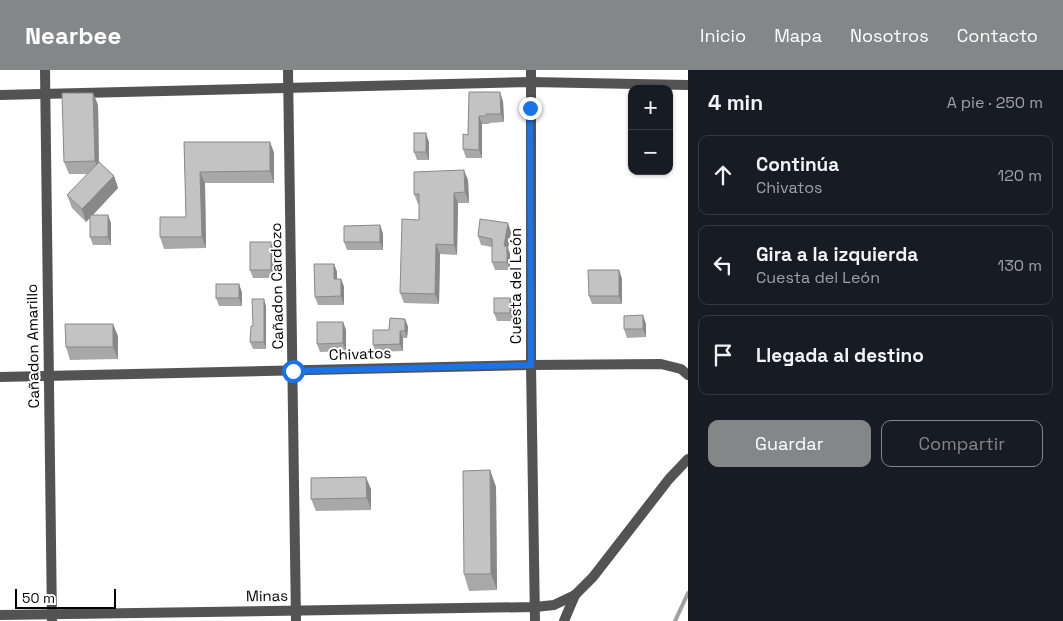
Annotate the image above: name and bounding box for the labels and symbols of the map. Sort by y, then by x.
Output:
route end [519,97,542,120]
street label: Cañadon Cardozo [266,222,287,350]
street label: Cuesta del León [506,228,525,344]
street label: Cañadon Amarillo [22,284,43,408]
street label: Chivatos [329,343,392,364]
route start [282,360,305,383]
scale bar [15,586,116,609]
street label: Minas [246,586,288,605]

